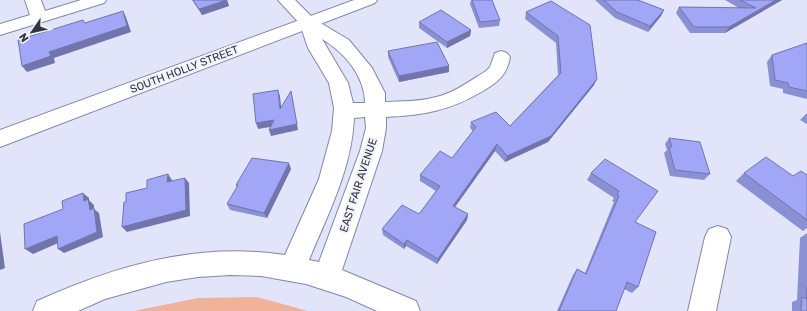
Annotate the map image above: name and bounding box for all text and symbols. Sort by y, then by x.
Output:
north arrow [12,12,52,52]
text: N [16,30,32,44]
street label: SOUTH HOLLY STREET [128,43,241,96]
street label: EAST FAIR AVENUE [337,136,380,234]

